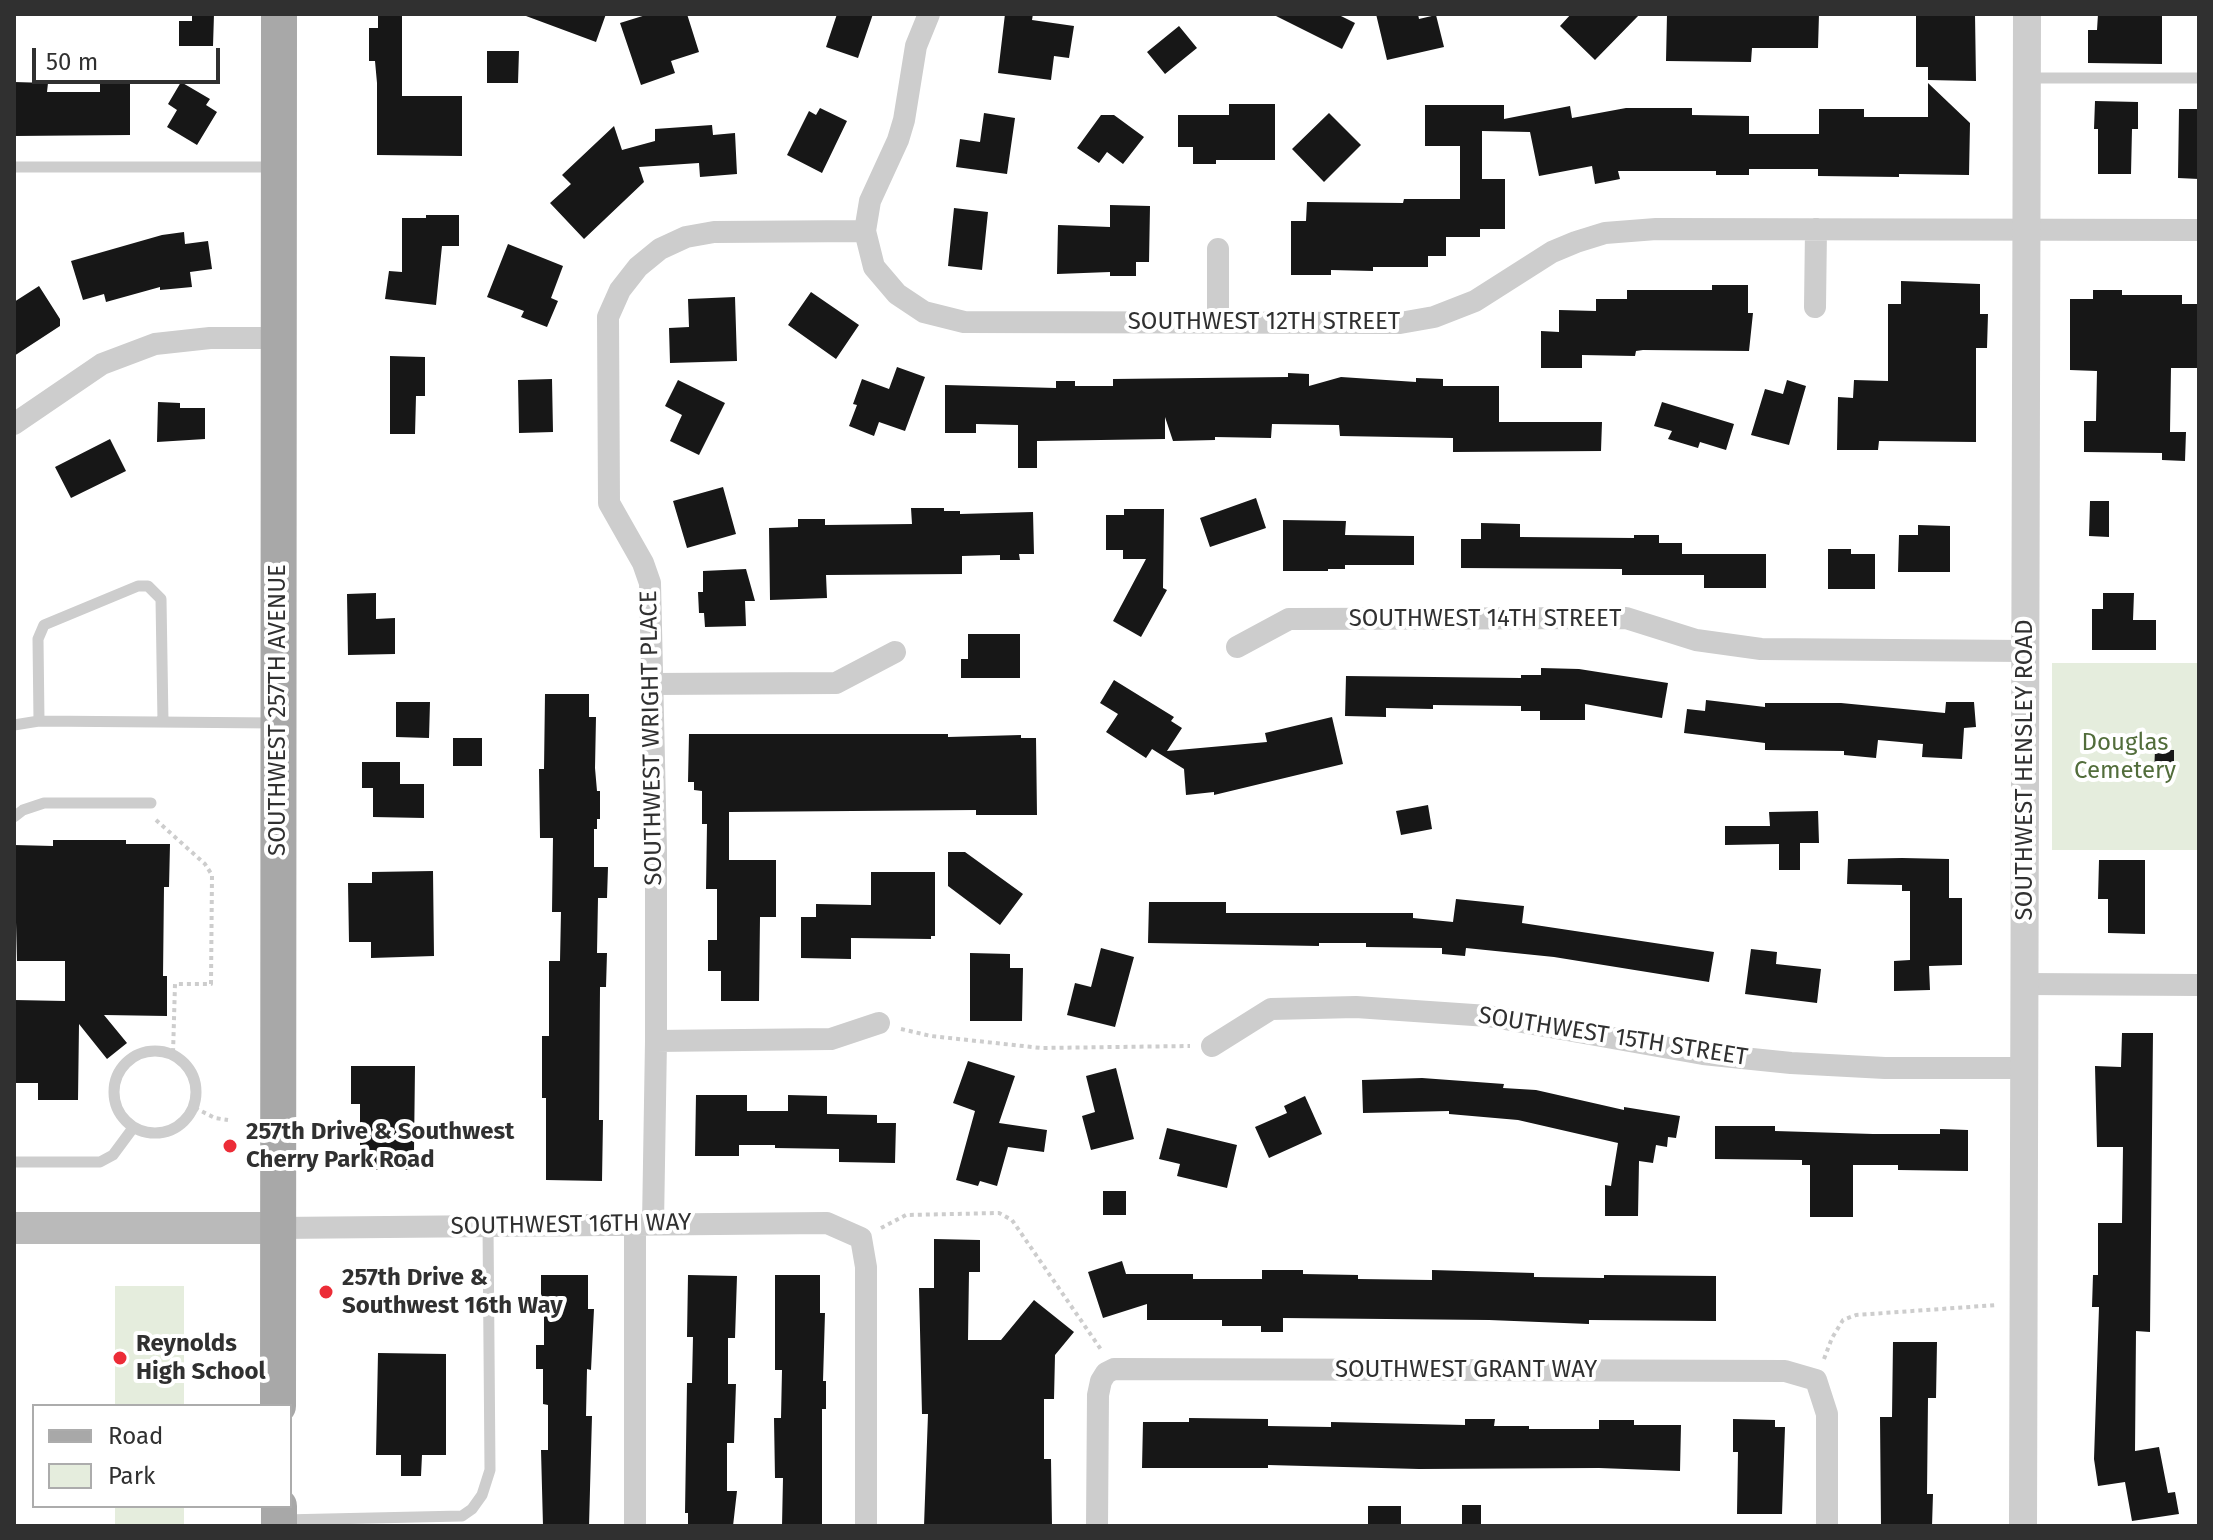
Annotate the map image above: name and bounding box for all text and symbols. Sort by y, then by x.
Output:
scale bar [36,32,224,82]
text: 50 m [46,48,98,76]
street label: SOUTHWEST 12TH STREET [1128,308,1400,336]
street label: SOUTHWEST 257TH AVENUE [264,564,292,856]
street label: SOUTHWEST WRIGHT PLACE [635,590,669,886]
street label: SOUTHWEST 14TH STREET [1349,605,1621,633]
street label: SOUTHWEST HENSLEY ROAD [2011,620,2039,920]
park label: Douglas Cemetery [2074,729,2176,785]
street label: SOUTHWEST 15TH STREET [1476,1001,1750,1073]
place label: 257th Drive & Southwest Cherry Park Road [246,1118,514,1174]
marker: 257th Drive & Southwest Cherry Park Road [221,1137,239,1155]
street label: SOUTHWEST 16TH WAY [450,1209,692,1241]
place label: 257th Drive & Southwest 16th Way [342,1264,563,1320]
marker: 257th Drive & Southwest 16th Way [317,1283,335,1301]
place label: Reynolds High School [136,1330,266,1386]
marker: Reynolds High School [111,1349,129,1367]
street label: SOUTHWEST GRANT WAY [1335,1356,1597,1384]
legend [32,1404,292,1508]
text: Road [108,1422,163,1450]
text: Park [108,1462,155,1490]

